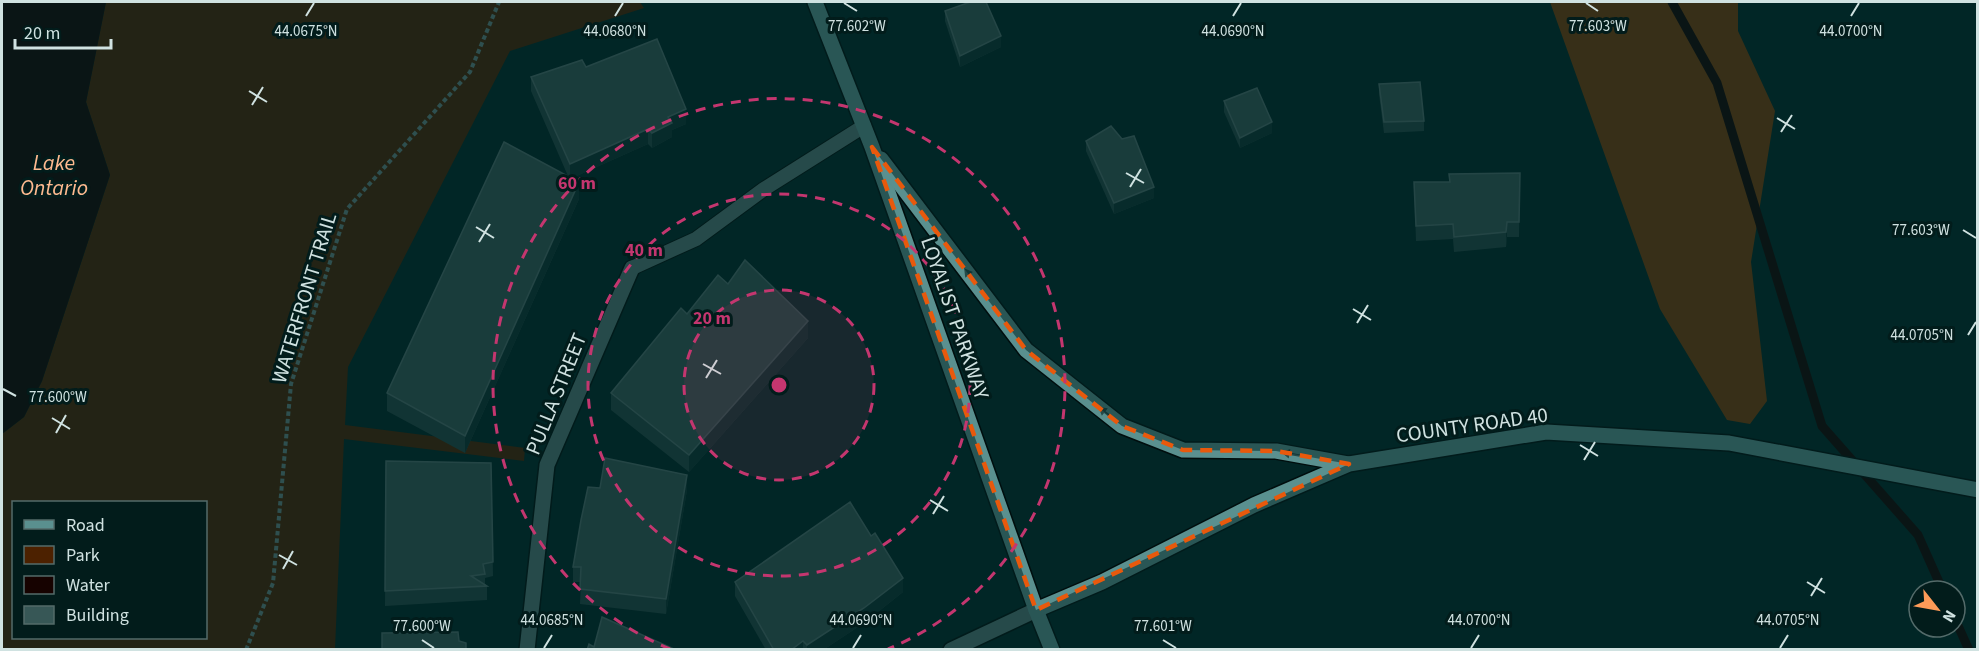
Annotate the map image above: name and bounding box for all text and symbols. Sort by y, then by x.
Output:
scale bar [15,12,111,50]
text: 77.602°W [828,16,886,37]
text: 77.603°W [1569,16,1627,37]
text: 20 m [24,21,60,46]
text: 44.0675°N [274,21,338,42]
text: 44.0680°N [583,21,647,42]
text: 44.0690°N [1201,21,1265,42]
text: 44.0700°N [1819,21,1883,42]
water label: Lake Ontario [20,147,88,204]
text: 60 m [558,171,596,196]
street label: WATERFRONT TRAIL [264,209,344,387]
text: 77.603°W [1892,220,1950,241]
street label: LOYALIST PARKWAY [913,233,997,404]
text: 40 m [625,238,663,263]
one-way arrow [964,268,976,283]
text: 20 m [693,306,731,331]
text: 44.0705°N [1890,325,1954,346]
street label: PULLA STREET [518,329,594,459]
centre of rings [769,375,789,395]
text: 77.600°W [29,387,87,408]
street label: COUNTY ROAD 40 [1394,400,1550,450]
one-way arrow [1098,408,1113,420]
one-way arrow [1282,449,1301,458]
legend [12,501,207,639]
text: Road [66,513,105,538]
text: Park [66,543,100,568]
text: Water [66,573,110,598]
north arrow [1907,579,1967,639]
text: Building [66,603,129,628]
text: N [1937,606,1961,626]
text: 44.0685°N [520,610,584,631]
text: 44.0690°N [829,610,893,631]
text: 44.0700°N [1447,610,1511,631]
text: 44.0705°N [1756,610,1820,631]
text: 77.600°W [393,616,451,637]
text: 77.601°W [1134,616,1192,637]

